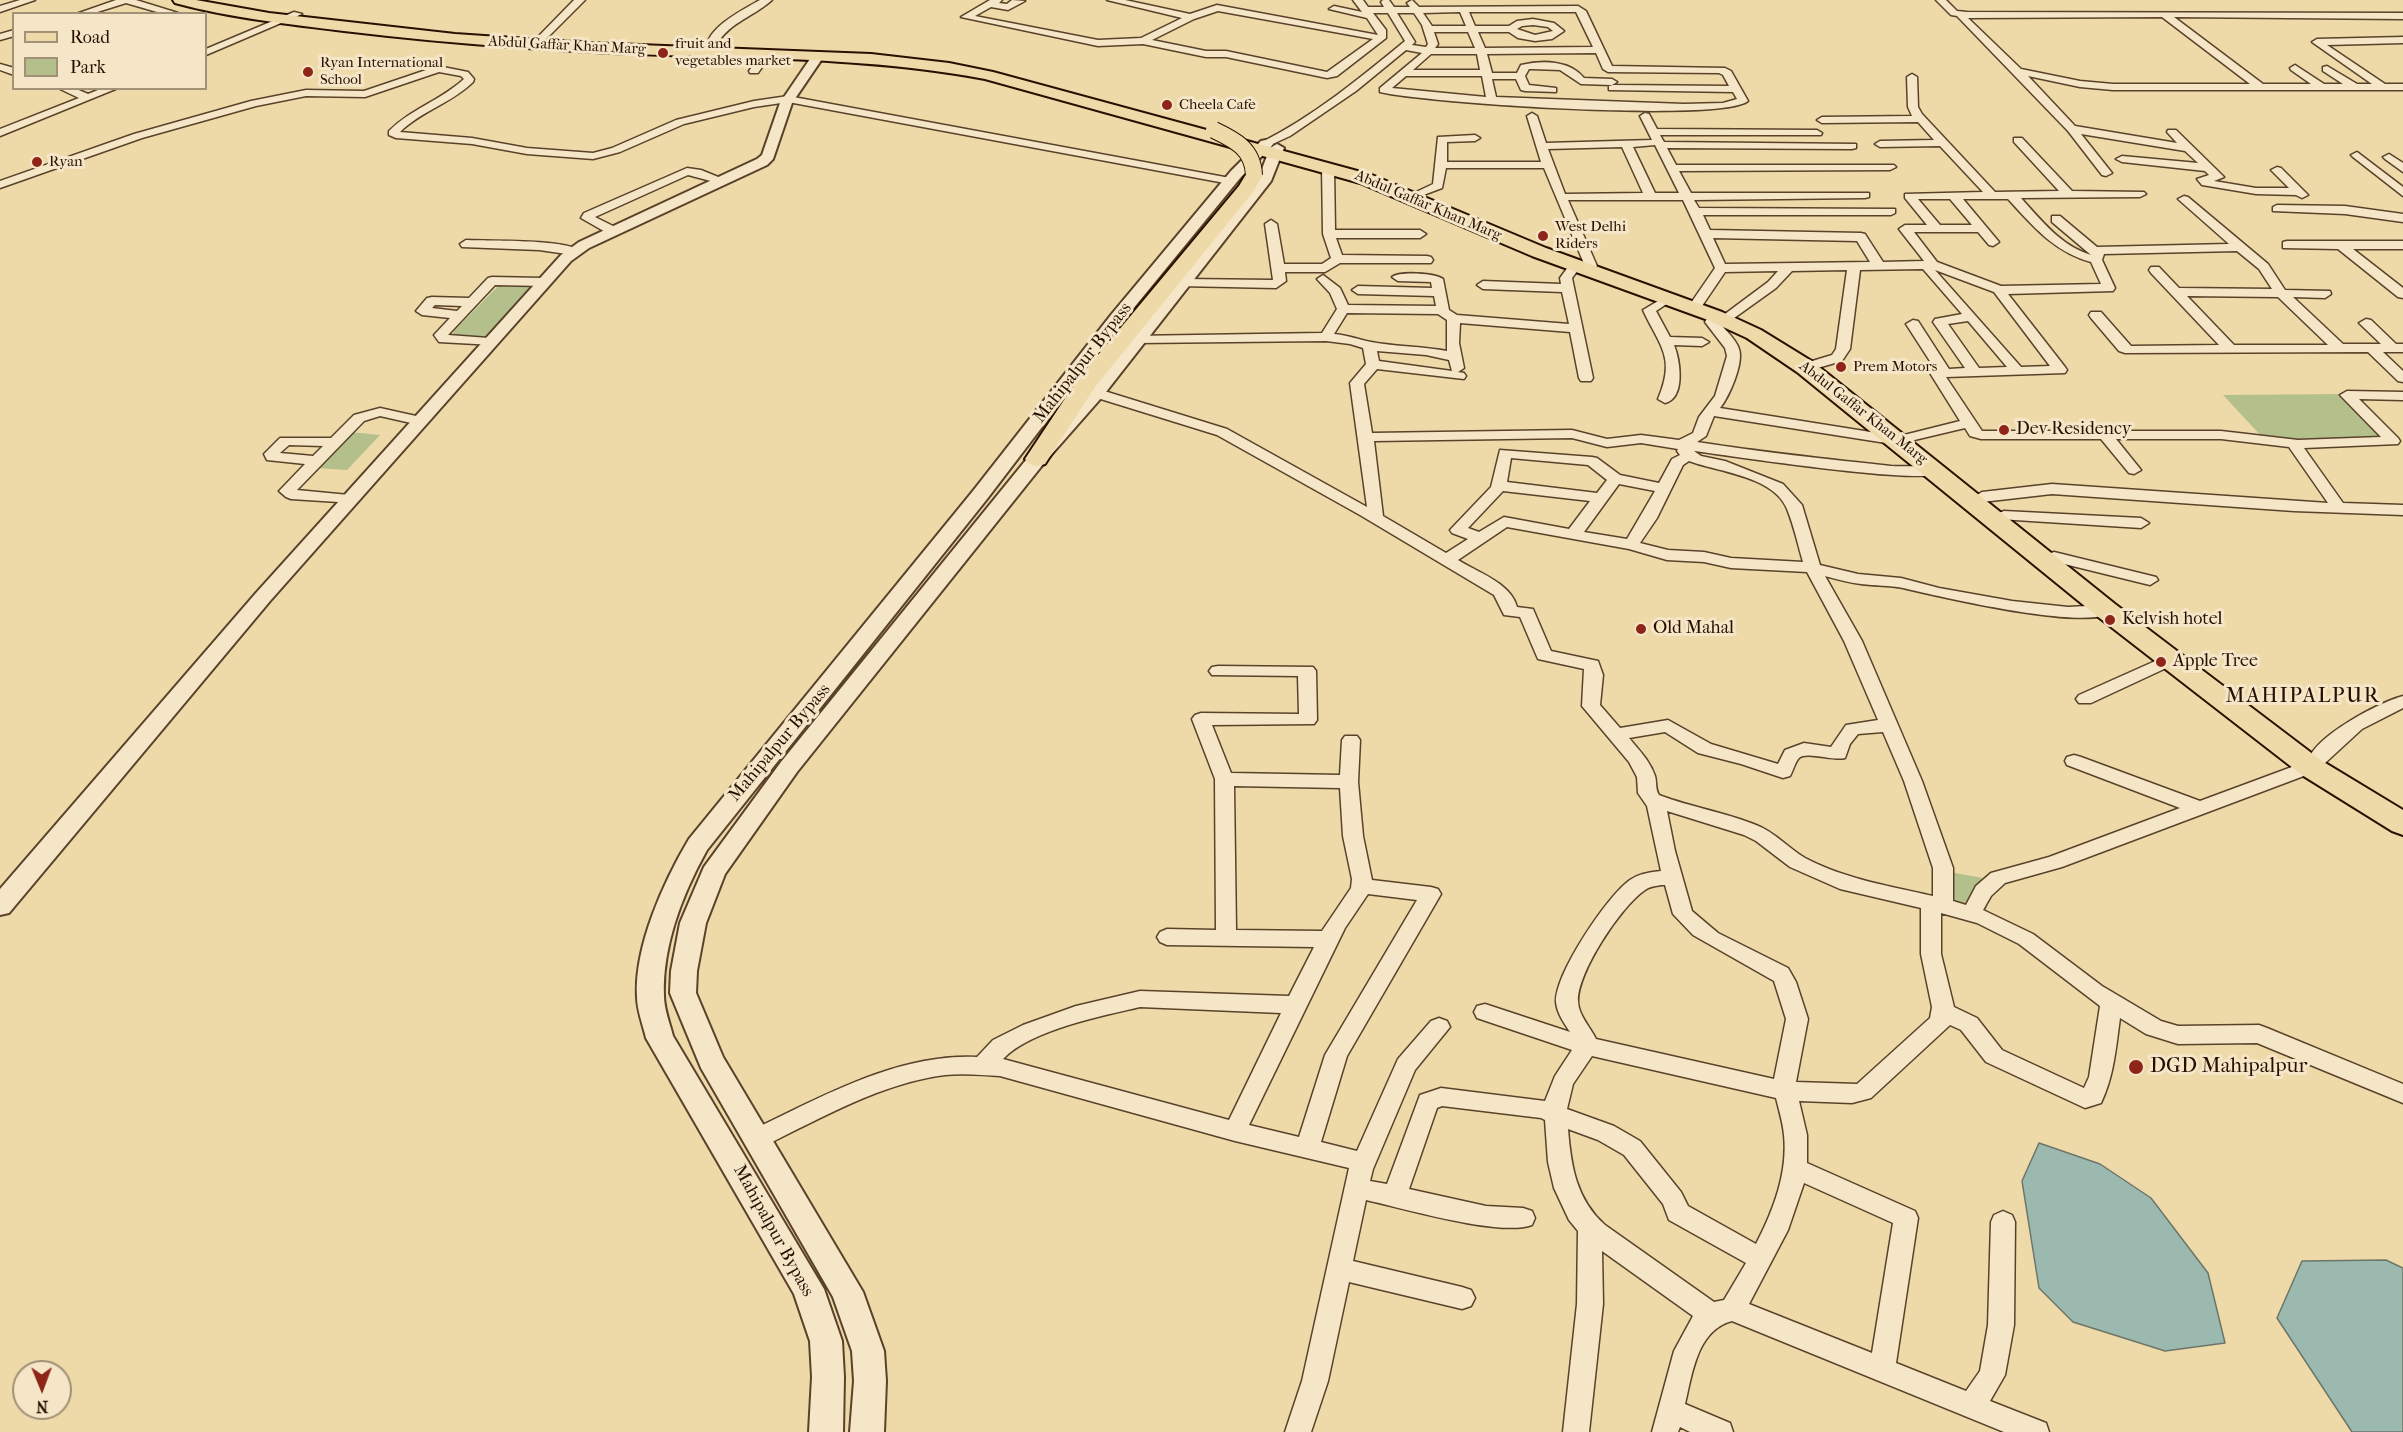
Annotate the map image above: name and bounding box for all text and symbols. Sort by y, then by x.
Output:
legend [12,12,207,90]
text: Road [70,27,110,48]
street label: Abdul Gaffar Khan Marg [488,33,646,59]
place label: fruit and vegetables market [675,35,791,70]
marker: fruit and vegetables market [656,46,670,60]
place label: Ryan International School [320,54,443,89]
text: Park [70,57,106,78]
marker: Ryan International School [301,65,315,79]
place label: Cheela Cafe [1179,96,1256,114]
marker: Cheela Cafe [1160,98,1174,112]
place label: Ryan [49,153,83,171]
marker: Ryan [30,155,44,169]
street label: Abdul Gaffar Khan Marg [1352,167,1504,245]
place label: West Delhi Riders [1555,218,1626,253]
marker: West Delhi Riders [1536,229,1550,243]
street label: Mahipalpur Bypass [1029,298,1137,428]
street label: Abdul Gaffar Khan Marg [1795,357,1931,469]
place label: Prem Motors [1853,358,1937,376]
marker: Prem Motors [1834,360,1848,374]
place label: Dev Residency [2016,419,2131,441]
marker: Dev Residency [1997,423,2011,437]
place label: Kelvish hotel [2122,609,2223,631]
marker: Kelvish hotel [2103,613,2117,627]
place label: Old Mahal [1653,618,1734,640]
marker: Old Mahal [1634,622,1648,636]
place label: Apple Tree [2173,651,2258,673]
marker: Apple Tree [2154,655,2168,669]
street label: Mahipalpur Bypass [724,680,836,806]
district label: MAHIPALPUR [2226,684,2380,710]
place label: DGD Mahipalpur [2150,1054,2307,1080]
marker: DGD Mahipalpur [2127,1058,2145,1076]
street label: Mahipalpur Bypass [728,1161,818,1301]
north arrow [12,1360,72,1420]
text: N [36,1397,49,1416]

